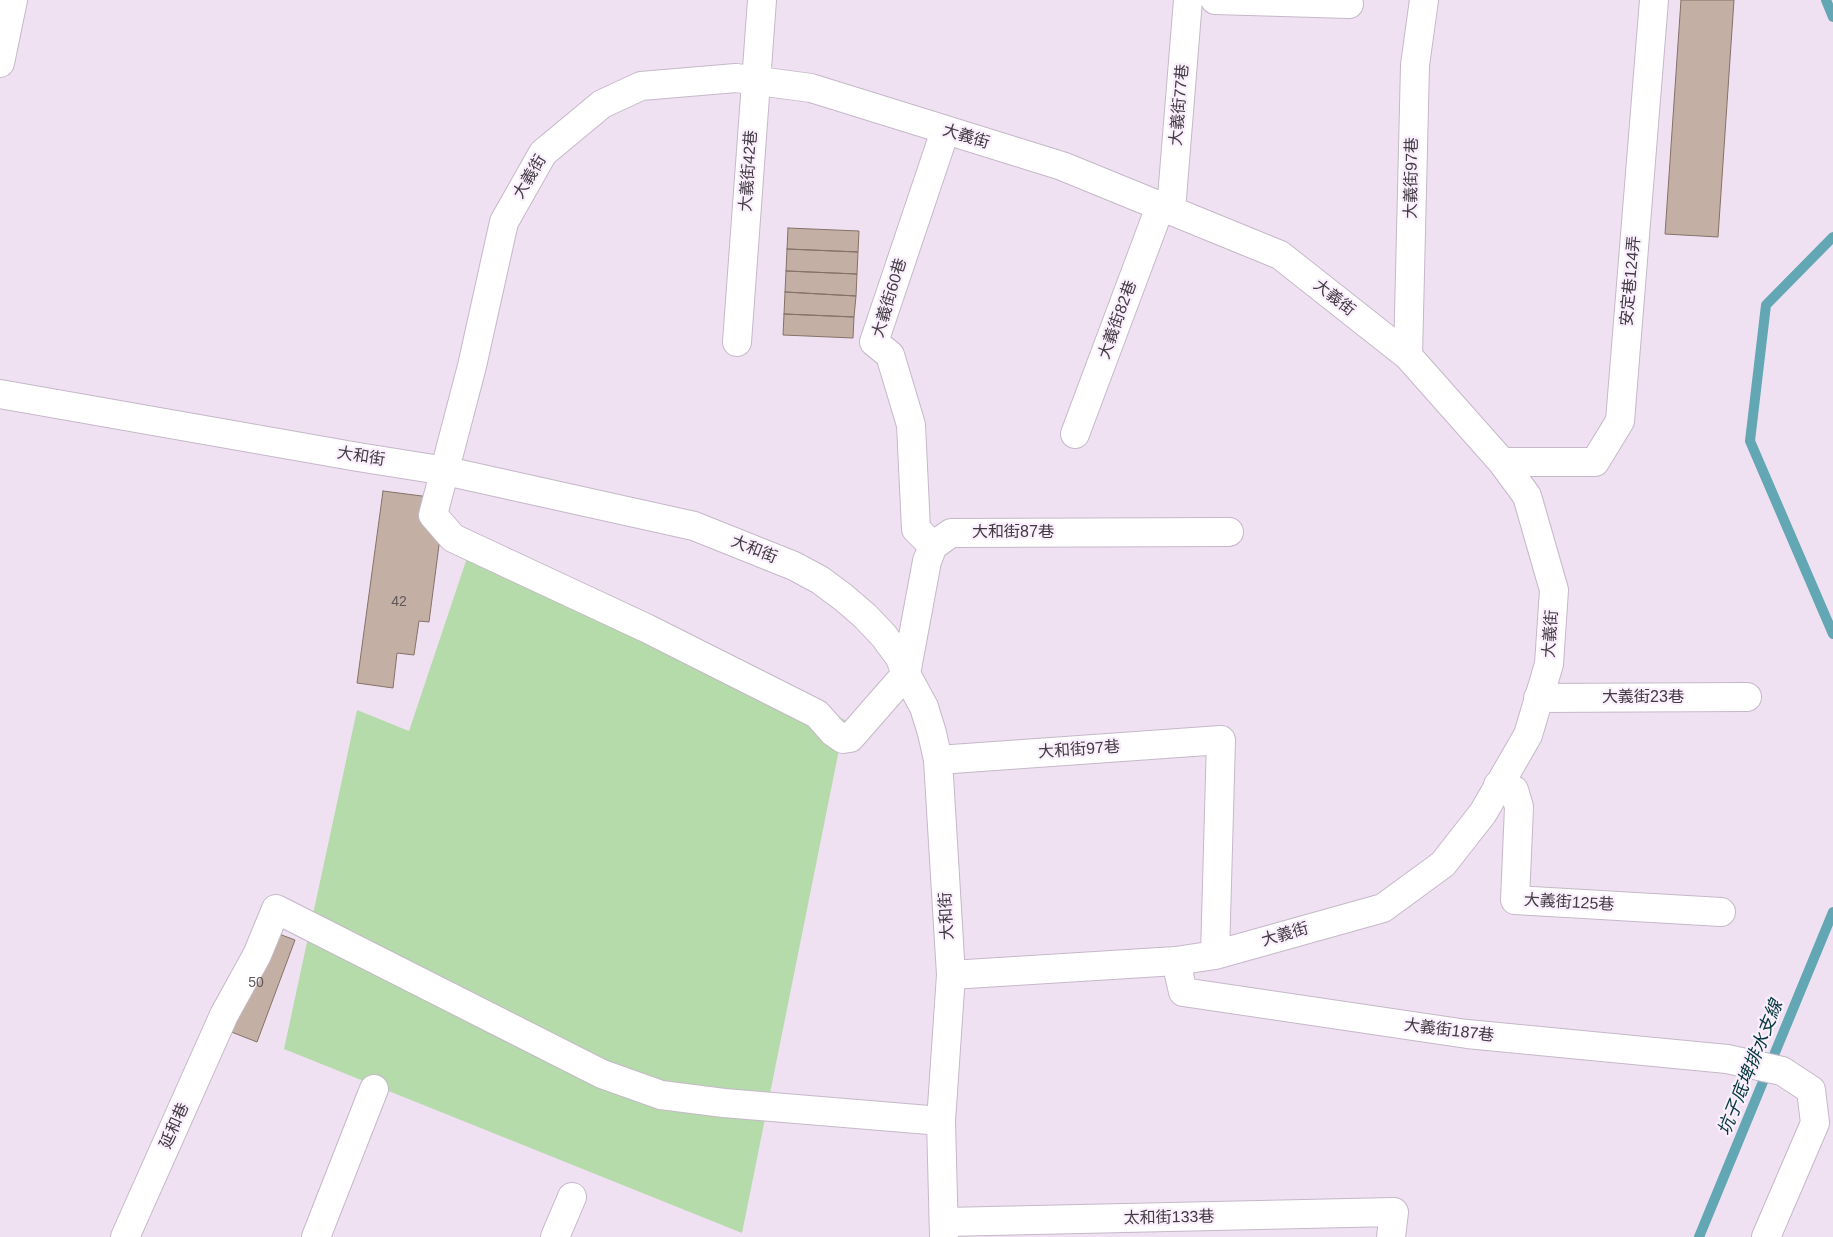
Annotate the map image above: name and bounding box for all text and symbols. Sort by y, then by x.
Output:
street label: 大義街77巷 [1167,63,1193,147]
street label: 大義街 [940,121,992,153]
street label: 大義街42巷 [737,130,761,212]
street label: 大義街97巷 [1402,137,1422,219]
street label: 大義街 [509,151,551,203]
street label: 安定巷124弄 [1617,235,1645,327]
street label: 大義街60巷 [869,256,911,340]
street label: 大義街 [1309,276,1359,320]
street label: 大義街82巷 [1095,278,1141,362]
street label: 大和街 [336,444,386,470]
street label: 大和街87巷 [972,523,1054,543]
street label: 大和街 [728,532,780,568]
house number: 42 [391,594,407,610]
street label: 大義街 [1540,609,1562,659]
street label: 大義街23巷 [1602,688,1684,708]
street label: 大和街97巷 [1038,738,1120,762]
street label: 大義街125巷 [1523,891,1615,915]
street label: 大和街 [936,892,958,940]
street label: 大義街 [1259,919,1311,951]
house number: 50 [248,975,264,991]
water label: 坑子底埤排水支線 [1714,997,1788,1139]
street label: 大義街187巷 [1403,1016,1495,1046]
street label: 延和巷 [156,1100,194,1152]
street label: 太和街133巷 [1123,1208,1215,1228]

